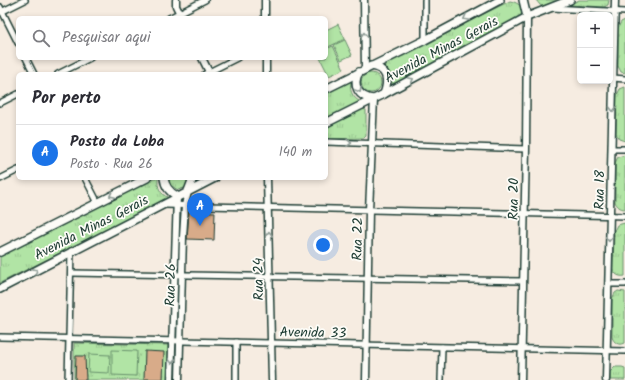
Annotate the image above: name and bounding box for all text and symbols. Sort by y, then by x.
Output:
street label: Avenida Minas Gerais [381,11,502,89]
map controls [577,12,613,84]
button: + [577,12,613,48]
one-way arrow [462,13,470,21]
search box [16,16,328,60]
text: Pesquisar aqui [62,26,151,50]
icon: search [30,27,52,49]
one-way arrow [360,32,368,38]
button: − [577,48,613,84]
one-way arrow [407,77,414,84]
text: Por perto [32,85,101,112]
one-way arrow [354,86,361,93]
one-way arrow [608,106,617,112]
text: Posto da Loba [70,130,164,154]
one-way arrow [346,138,352,147]
text: A [41,142,49,163]
text: 140 m [279,142,312,163]
text: Posto · Rua 26 [70,154,153,175]
street label: Rua 18 [589,169,611,210]
street label: Rua 20 [503,178,525,220]
street label: Avenida Minas Gerais [30,189,153,266]
one-way arrow [109,190,117,198]
pin: A [187,193,213,226]
street label: Rua 22 [347,217,369,261]
one-way arrow [265,231,273,237]
your location [313,235,333,255]
one-way arrow [605,236,614,242]
street label: Rua 24 [248,257,270,301]
street label: Rua 26 [160,263,182,307]
one-way arrow [30,268,38,275]
street label: Avenida 33 [279,321,347,345]
one-way arrow [168,358,176,364]

